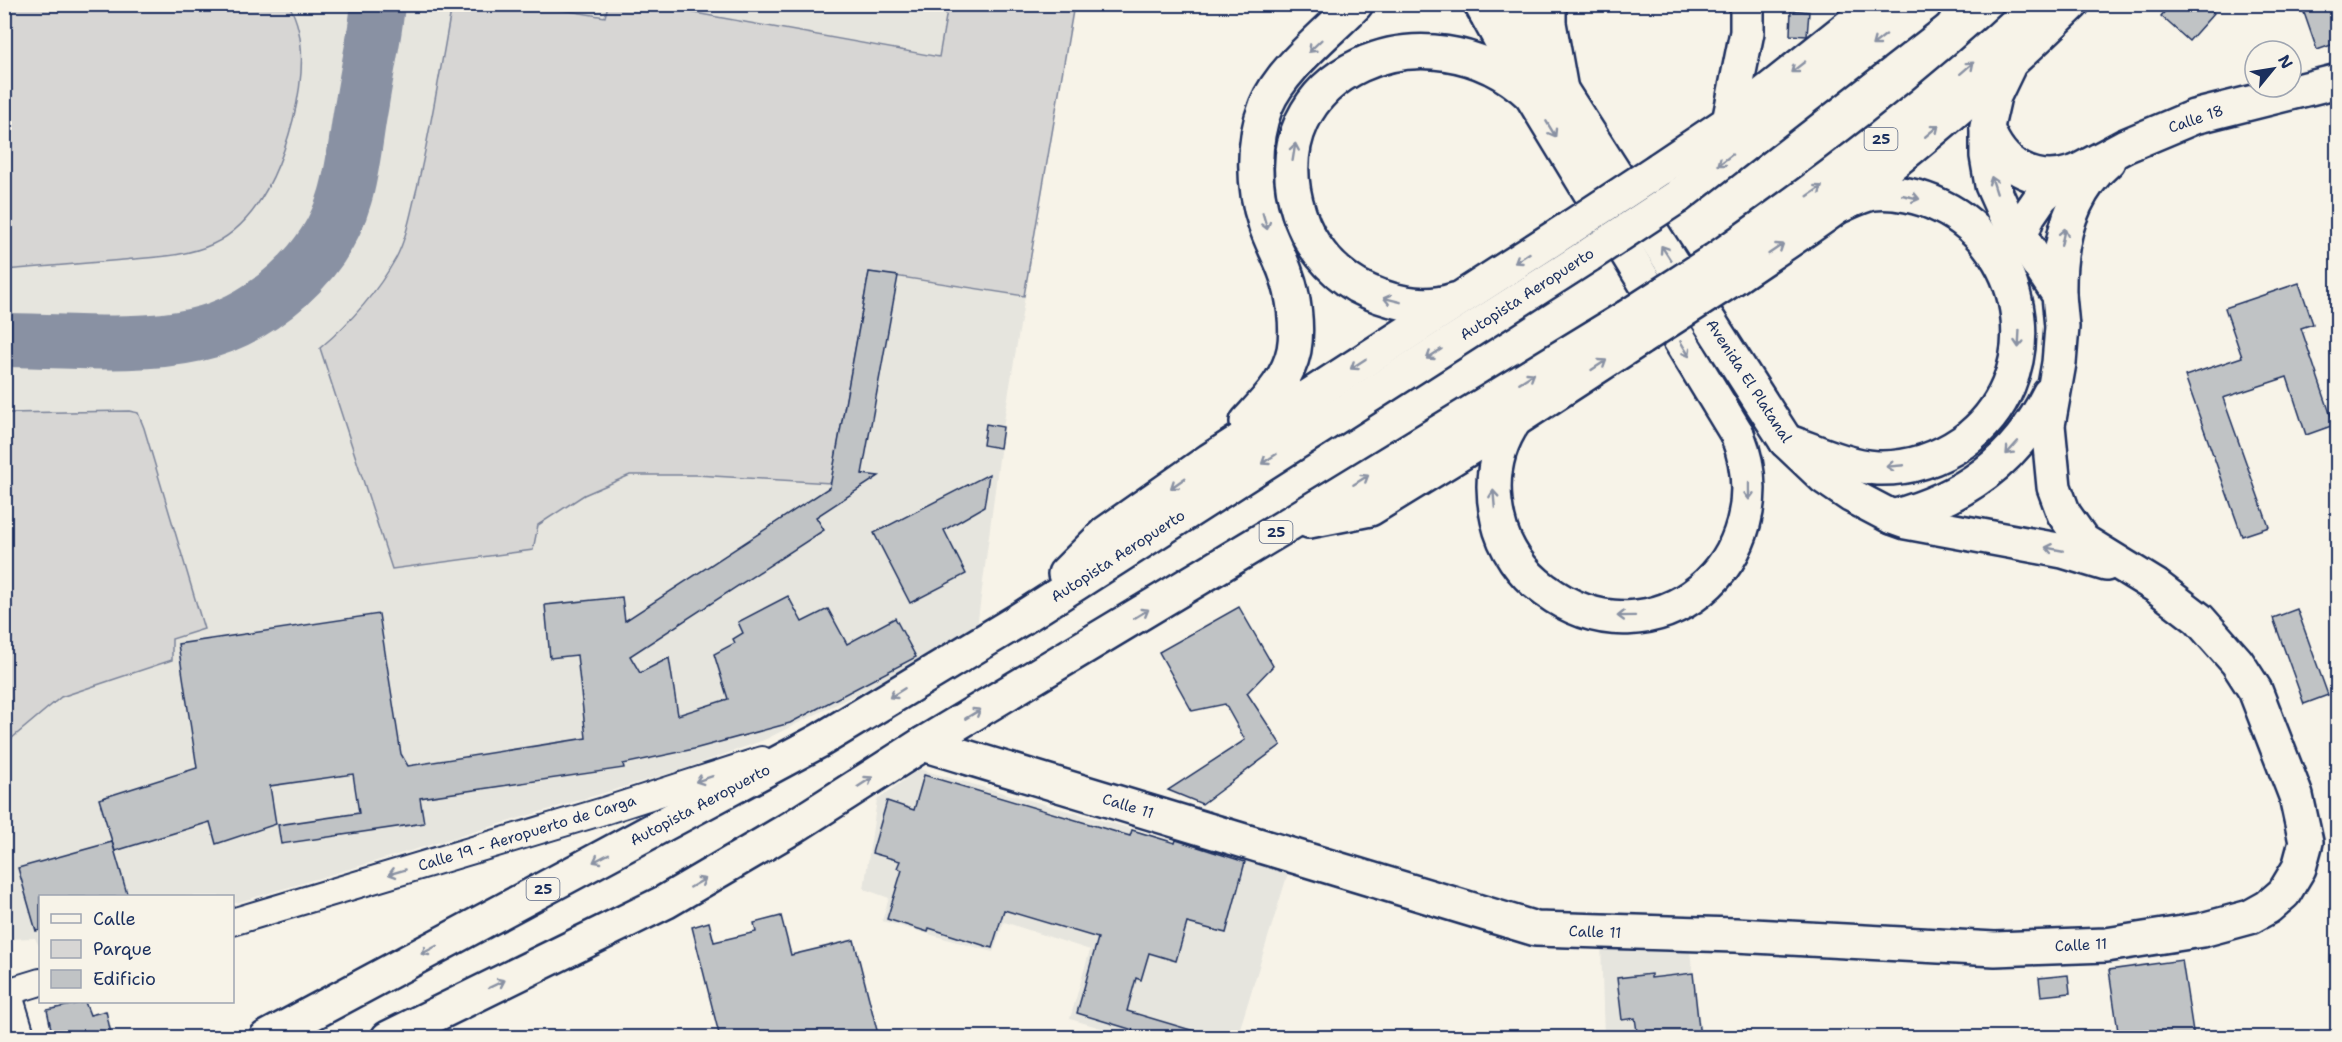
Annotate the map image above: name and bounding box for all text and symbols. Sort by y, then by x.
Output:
one-way arrow [1871,34,1887,47]
one-way arrow [1307,38,1322,53]
north arrow [2243,39,2303,99]
text: N [2273,51,2298,72]
one-way arrow [1791,60,1807,73]
one-way arrow [1959,62,1975,75]
street label: Calle 18 [2166,100,2226,138]
one-way arrow [1545,120,1557,137]
one-way arrow [1924,124,1939,138]
road number: 25 [1864,128,1898,150]
one-way arrow [1289,143,1300,162]
one-way arrow [1717,153,1733,166]
one-way arrow [1987,176,1998,195]
one-way arrow [1806,184,1822,197]
one-way arrow [1902,191,1921,203]
one-way arrow [1260,211,1271,230]
one-way arrow [2058,228,2069,248]
street label: Autopista Aeropuerto [1456,243,1598,345]
one-way arrow [1768,243,1784,255]
one-way arrow [1659,245,1671,262]
one-way arrow [1514,253,1531,265]
one-way arrow [1383,293,1402,305]
street label: Avenida El Platanal [1702,315,1797,447]
one-way arrow [2014,328,2025,348]
one-way arrow [1679,340,1691,357]
one-way arrow [1425,348,1442,361]
one-way arrow [1350,358,1367,370]
one-way arrow [1590,359,1607,371]
one-way arrow [1518,372,1535,384]
one-way arrow [2005,440,2019,455]
one-way arrow [1261,453,1278,466]
one-way arrow [1885,461,1905,472]
one-way arrow [1352,474,1369,486]
one-way arrow [1170,477,1186,489]
one-way arrow [1743,480,1755,500]
one-way arrow [1488,489,1499,509]
street label: Autopista Aeropuerto [1047,505,1189,607]
road number: 25 [1260,521,1292,543]
one-way arrow [2045,543,2065,554]
one-way arrow [1132,607,1149,619]
one-way arrow [1616,610,1636,622]
one-way arrow [888,686,905,699]
one-way arrow [964,708,981,720]
street label: Autopista Aeropuerto [626,760,774,850]
one-way arrow [695,774,714,785]
one-way arrow [856,775,873,787]
street label: Calle 11 [1100,789,1156,823]
street label: Calle 19 - Aeropuerto de Carga [416,790,639,876]
one-way arrow [593,852,610,864]
one-way arrow [388,867,407,878]
one-way arrow [689,877,706,889]
road number: 25 [526,878,560,900]
legend [39,895,234,1003]
text: Calle [93,907,136,931]
street label: Calle 11 [1568,921,1622,943]
street label: Calle 11 [2054,934,2108,956]
text: Parque [93,937,152,961]
one-way arrow [421,945,439,956]
text: Edificio [93,967,156,991]
one-way arrow [488,978,506,990]

